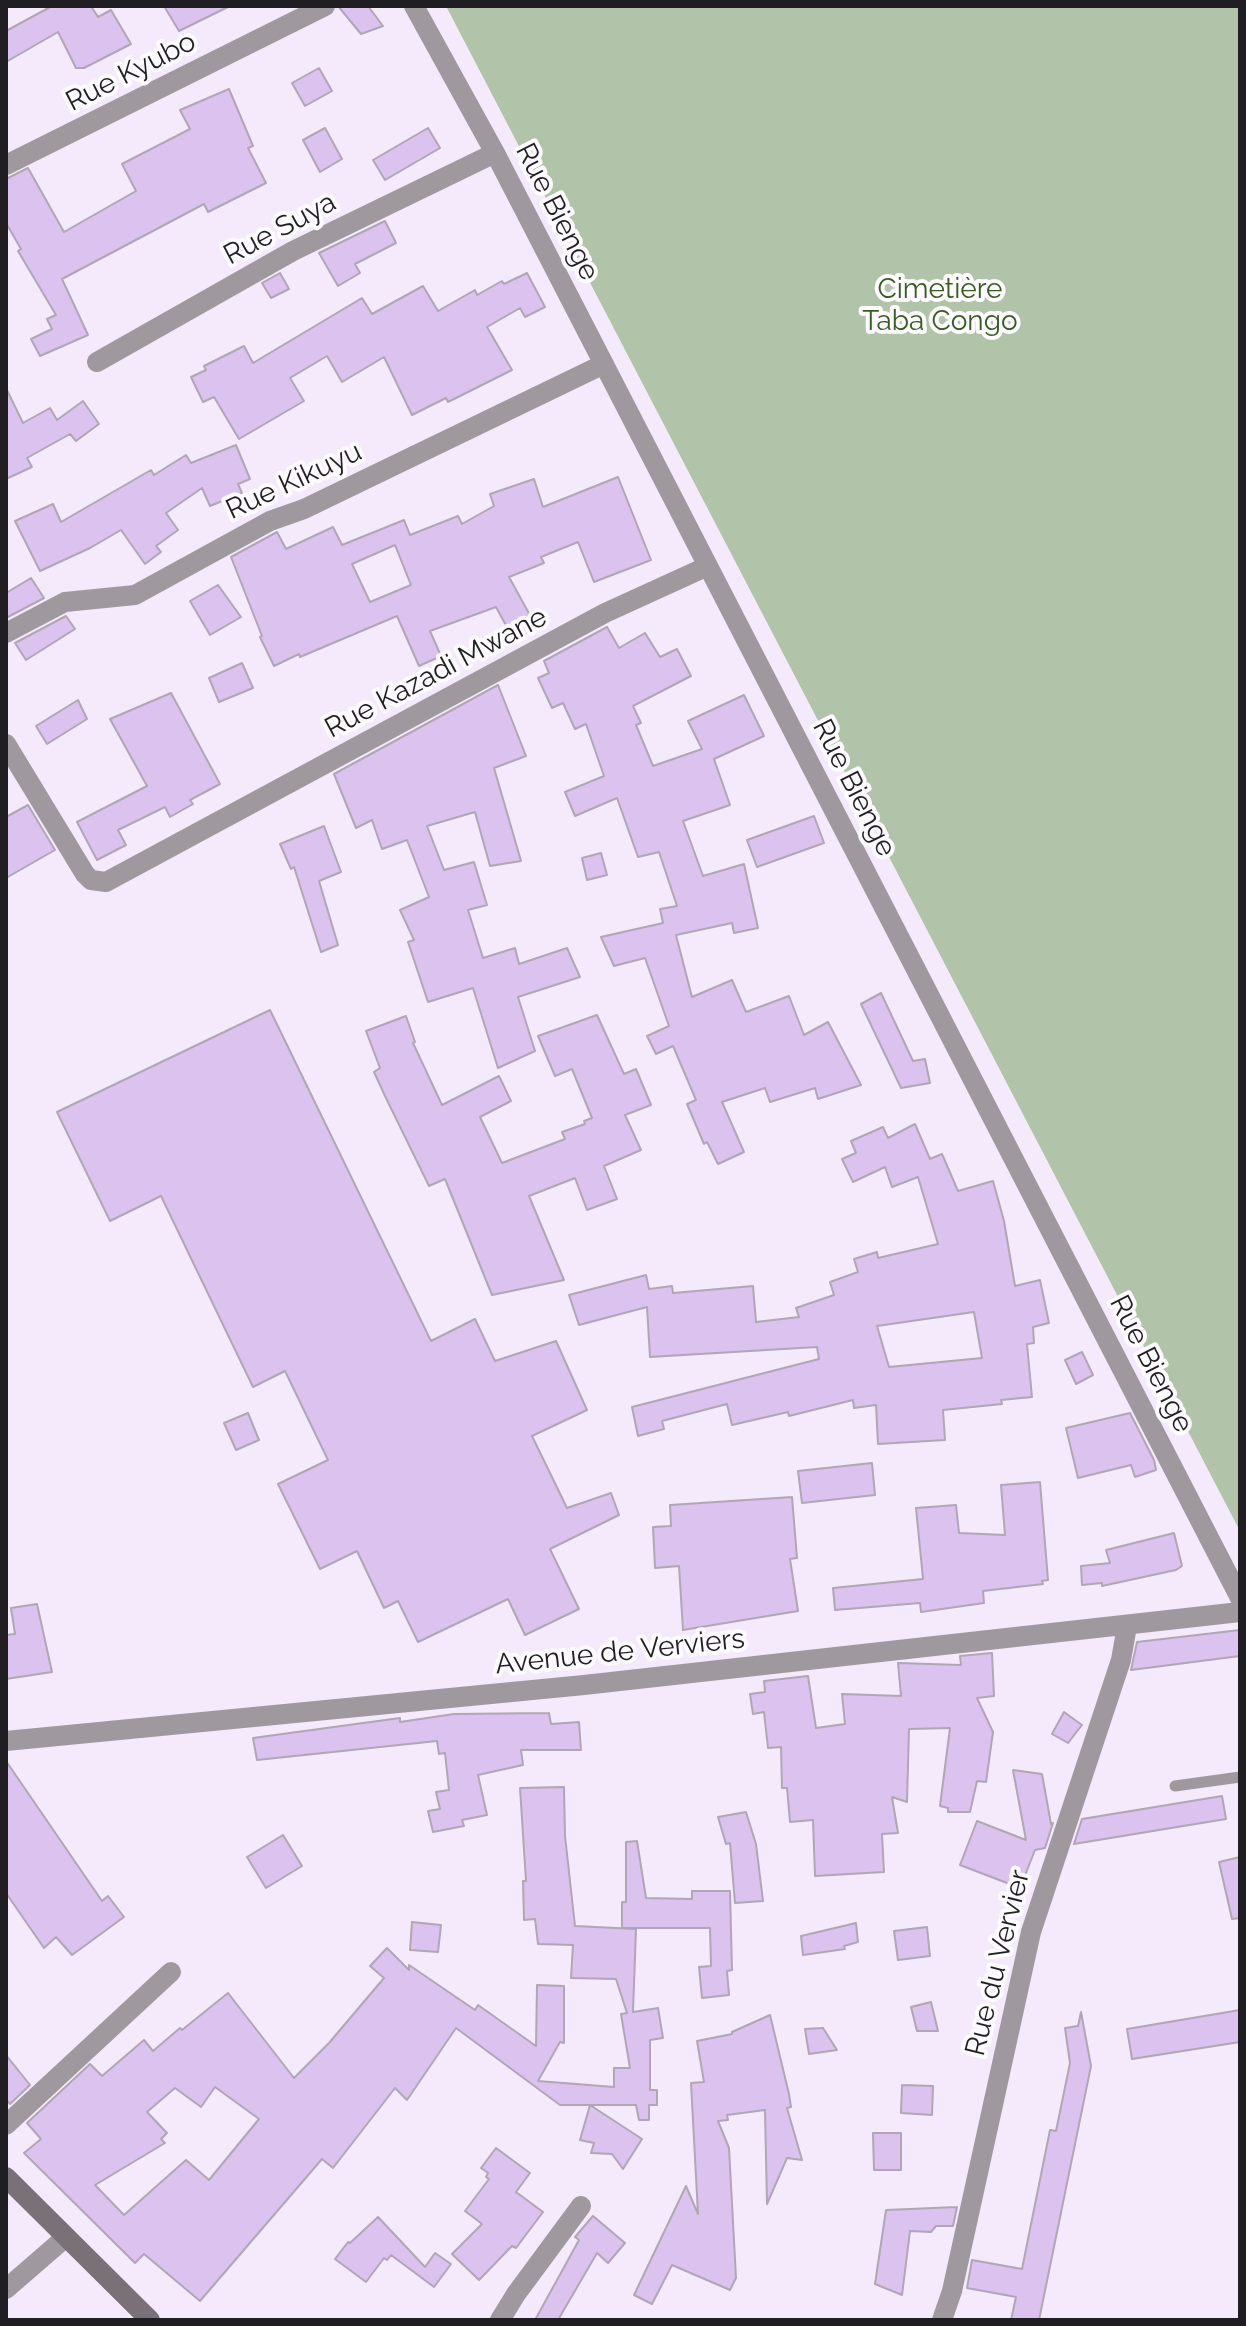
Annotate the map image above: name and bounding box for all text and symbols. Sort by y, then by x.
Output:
street label: Rue Kyubo [61,25,201,119]
street label: Rue Bienge [508,138,606,286]
street label: Rue Suya [218,186,342,272]
park label: Cimetière Taba Congo [862,273,1018,339]
street label: Rue Kikuyu [221,435,367,527]
street label: Rue Kazadi Mwane [319,600,553,746]
street label: Rue Bienge [805,714,903,862]
street label: Rue Bienge [1102,1290,1200,1438]
street label: Avenue de Verviers [494,1622,746,1682]
street label: Rue du Vervier [959,1867,1037,2059]

